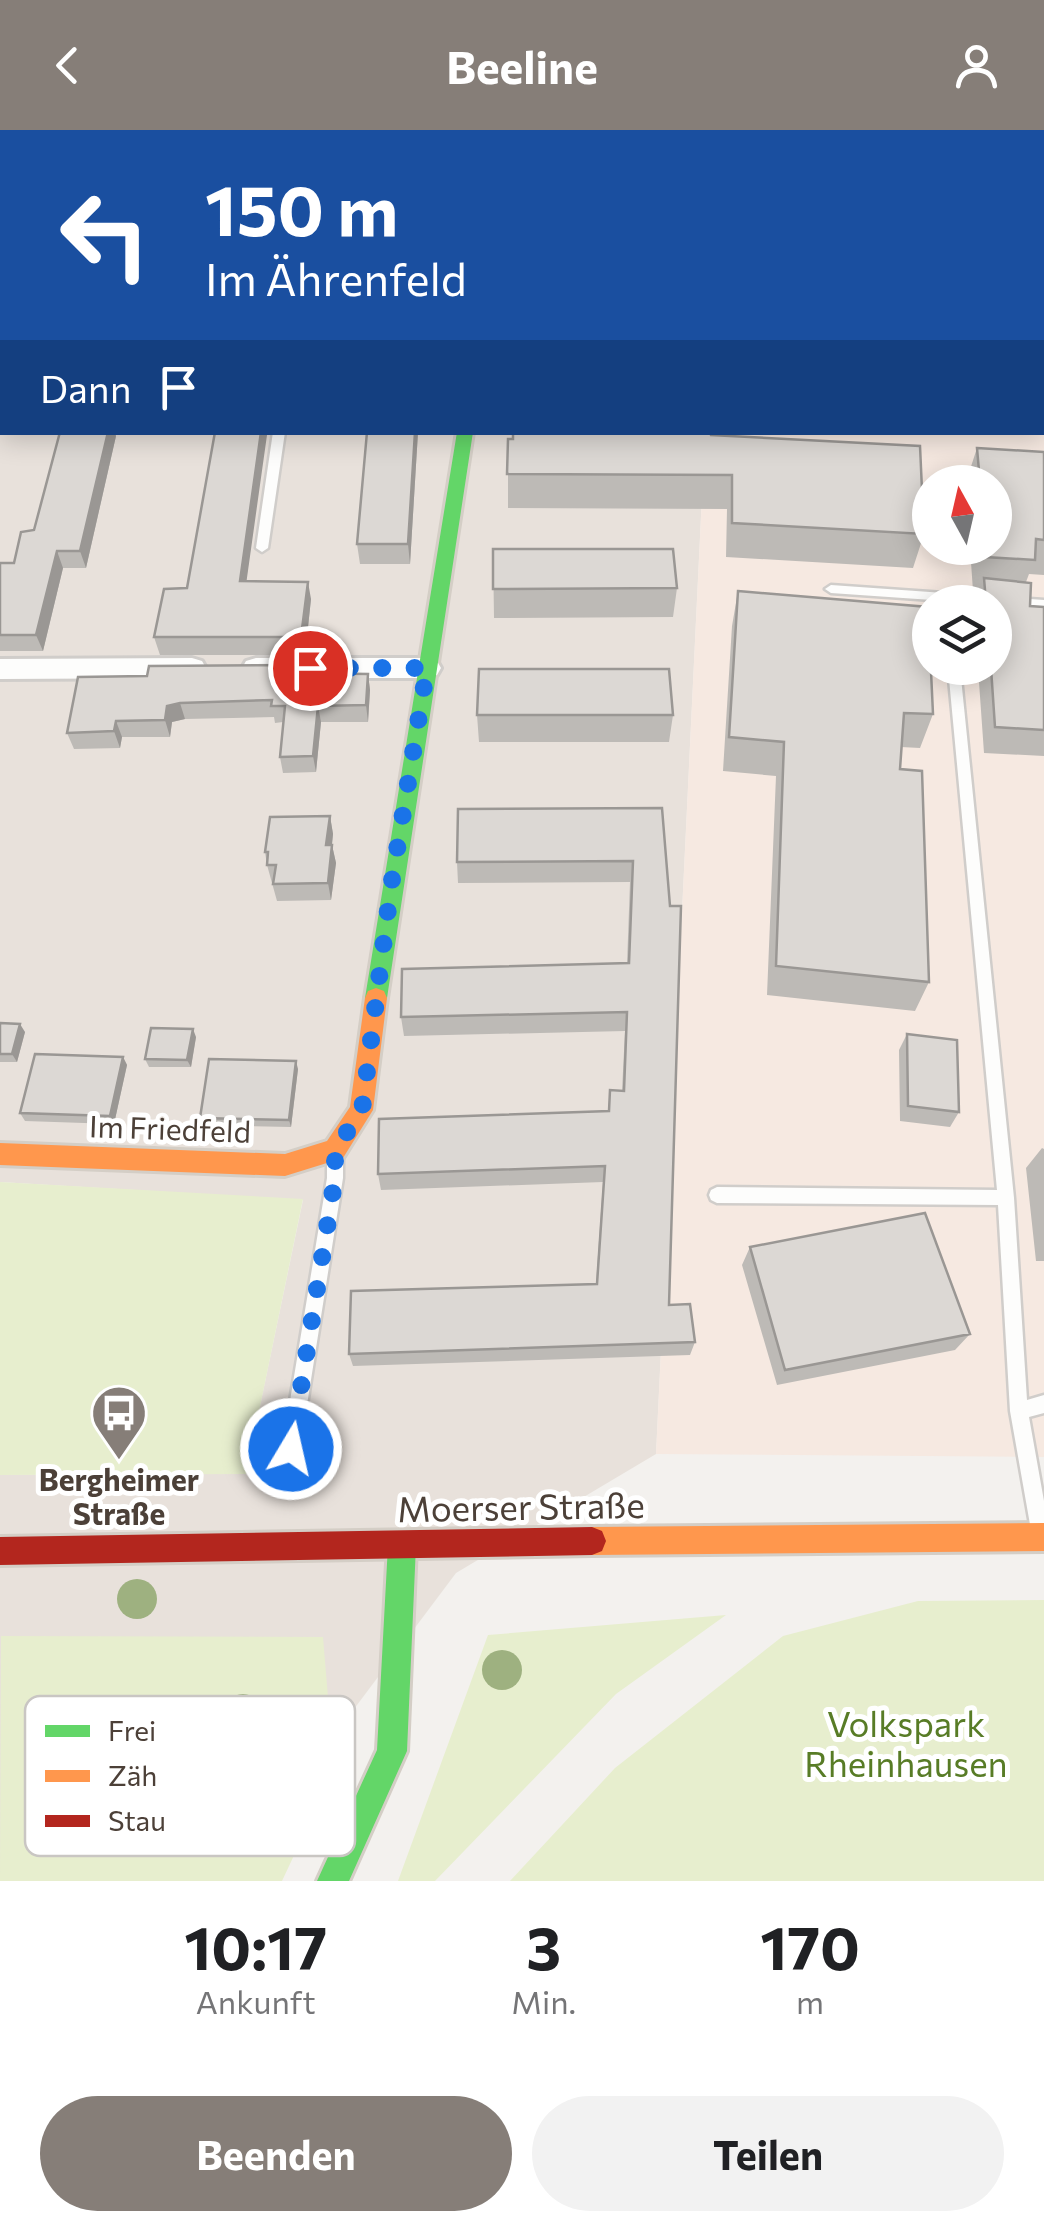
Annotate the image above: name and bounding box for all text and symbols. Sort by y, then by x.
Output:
icon: back [40,38,95,93]
text: Beeline [446,38,598,93]
icon: person [949,38,1004,93]
text: 150 m [205,165,398,250]
icon: left [40,170,170,300]
text: Im Ährenfeld [205,250,467,305]
icon: arrive [151,360,206,415]
text: Dann [40,364,131,411]
north arrow [912,465,1012,565]
map controls [912,465,1012,685]
button: layers [912,585,1012,685]
pin [268,626,353,711]
icon: arrive [283,641,338,696]
street label: Im Friedfeld [89,1106,252,1149]
bus stop icon: Bergheimer Straße [89,1383,149,1462]
position arrow [239,1397,343,1501]
place label: Bergheimer Straße [39,1460,199,1531]
street label: Moerser Straße [397,1482,645,1529]
legend [25,1696,355,1856]
park label: Volkspark Rheinhausen [804,1701,1008,1784]
text: Frei [108,1713,156,1747]
text: Zäh [108,1758,157,1792]
text: Stau [108,1803,166,1837]
text: 10:17 [184,1909,327,1982]
text: 3 [526,1909,561,1982]
text: 170 [760,1909,860,1982]
text: Ankunft [196,1981,316,2021]
text: Min. [511,1981,576,2021]
text: m [796,1981,824,2021]
button: Beenden [40,2096,512,2211]
button: Teilen [532,2096,1004,2211]

